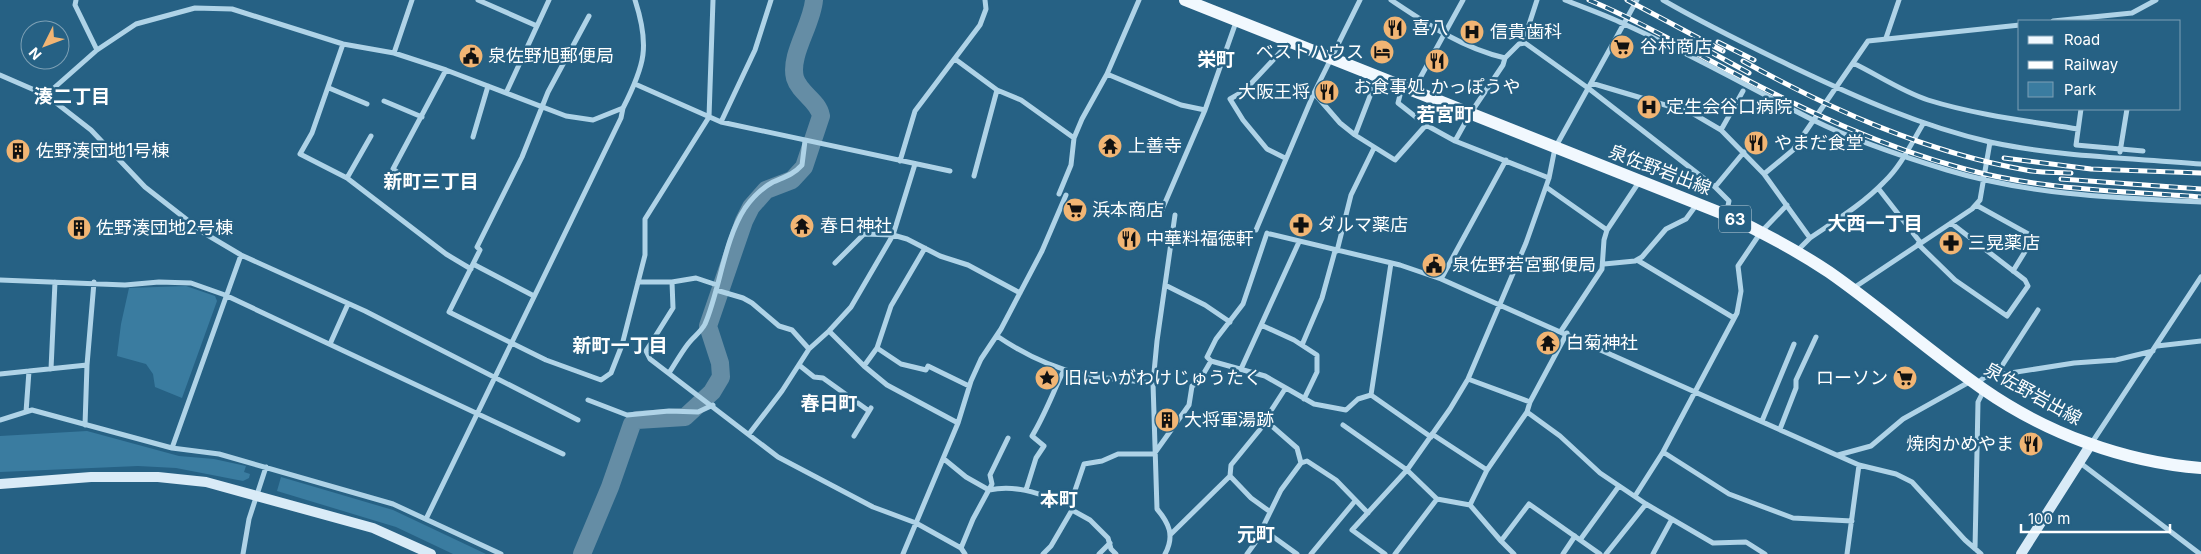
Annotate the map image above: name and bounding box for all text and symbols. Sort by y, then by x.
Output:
restaurant icon: 喜八 [1382,15,1408,41]
place label: 喜八 [1412,17,1448,38]
hospital icon: 信貴歯科 [1459,19,1485,45]
north arrow [20,20,70,70]
legend [2018,20,2181,110]
place label: 信貴歯科 [1490,21,1562,42]
text: Road [2064,30,2100,49]
supermarket icon: 谷村商店 [1609,34,1635,60]
place label: 谷村商店 [1640,36,1712,57]
hotel icon: ベストハウス [1369,39,1395,65]
place label: ベストハウス [1256,41,1364,62]
public building icon: 泉佐野旭郵便局 [458,43,484,69]
text: N [25,44,45,64]
place label: 泉佐野旭郵便局 [488,45,614,66]
district label: 栄町 [1197,48,1235,71]
restaurant icon: お食事処 かっぽうや [1424,48,1450,74]
text: Railway [2064,55,2119,74]
place label: お食事処 かっぽうや [1353,76,1521,97]
restaurant icon: 大阪王将 [1314,79,1340,105]
text: Park [2064,80,2097,99]
place label: 大阪王将 [1238,81,1310,102]
district label: 湊二丁目 [34,85,110,108]
hospital icon: 定生会谷口病院 [1636,94,1662,120]
place label: 定生会谷口病院 [1666,96,1792,117]
district label: 若宮町 [1416,103,1474,126]
restaurant icon: やまだ食堂 [1743,130,1769,156]
place label: やまだ食堂 [1774,132,1864,153]
temple icon: 上善寺 [1097,133,1123,159]
place label: 上善寺 [1128,135,1182,156]
building icon: 佐野湊団地1号棟 [5,138,31,164]
place label: 佐野湊団地1号棟 [36,140,169,161]
street label: 泉佐野岩出線 [1606,140,1714,199]
district label: 新町三丁目 [383,170,479,193]
supermarket icon: 浜本商店 [1062,197,1088,223]
place label: 浜本商店 [1092,199,1164,220]
road number: 63 [1719,205,1751,232]
pharmacy icon: ダルマ薬店 [1288,212,1314,238]
district label: 大西一丁目 [1827,212,1923,235]
temple icon: 春日神社 [789,213,815,239]
place label: ダルマ薬店 [1318,214,1408,235]
building icon: 佐野湊団地2号棟 [66,215,92,241]
place label: 春日神社 [820,215,892,236]
place label: 佐野湊団地2号棟 [96,217,233,238]
restaurant icon: 中華料福徳軒 [1116,226,1142,252]
place label: 中華料福徳軒 [1146,228,1254,249]
pharmacy icon: 三晃薬店 [1938,230,1964,256]
place label: 三晃薬店 [1968,232,2040,253]
public building icon: 泉佐野若宮郵便局 [1421,252,1447,278]
place label: 泉佐野若宮郵便局 [1452,254,1596,275]
temple icon: 白菊神社 [1535,330,1561,356]
place label: 白菊神社 [1566,332,1638,353]
district label: 新町一丁目 [572,334,668,357]
street label: 泉佐野岩出線 [1981,358,2086,429]
place icon: 旧にいがわけじゅうたく [1034,365,1060,391]
supermarket icon: ローソン [1892,365,1918,391]
place label: 旧にいがわけじゅうたく [1064,367,1262,388]
place label: ローソン [1816,367,1888,388]
district label: 春日町 [800,392,858,415]
building icon: 大将軍湯跡 [1154,407,1180,433]
place label: 大将軍湯跡 [1184,409,1274,430]
restaurant icon: 焼肉かめやま [2018,431,2044,457]
place label: 焼肉かめやま [1906,433,2014,454]
district label: 本町 [1040,488,1078,511]
scale bar [2021,502,2170,534]
text: 100 m [2028,509,2070,528]
district label: 元町 [1237,523,1275,546]

